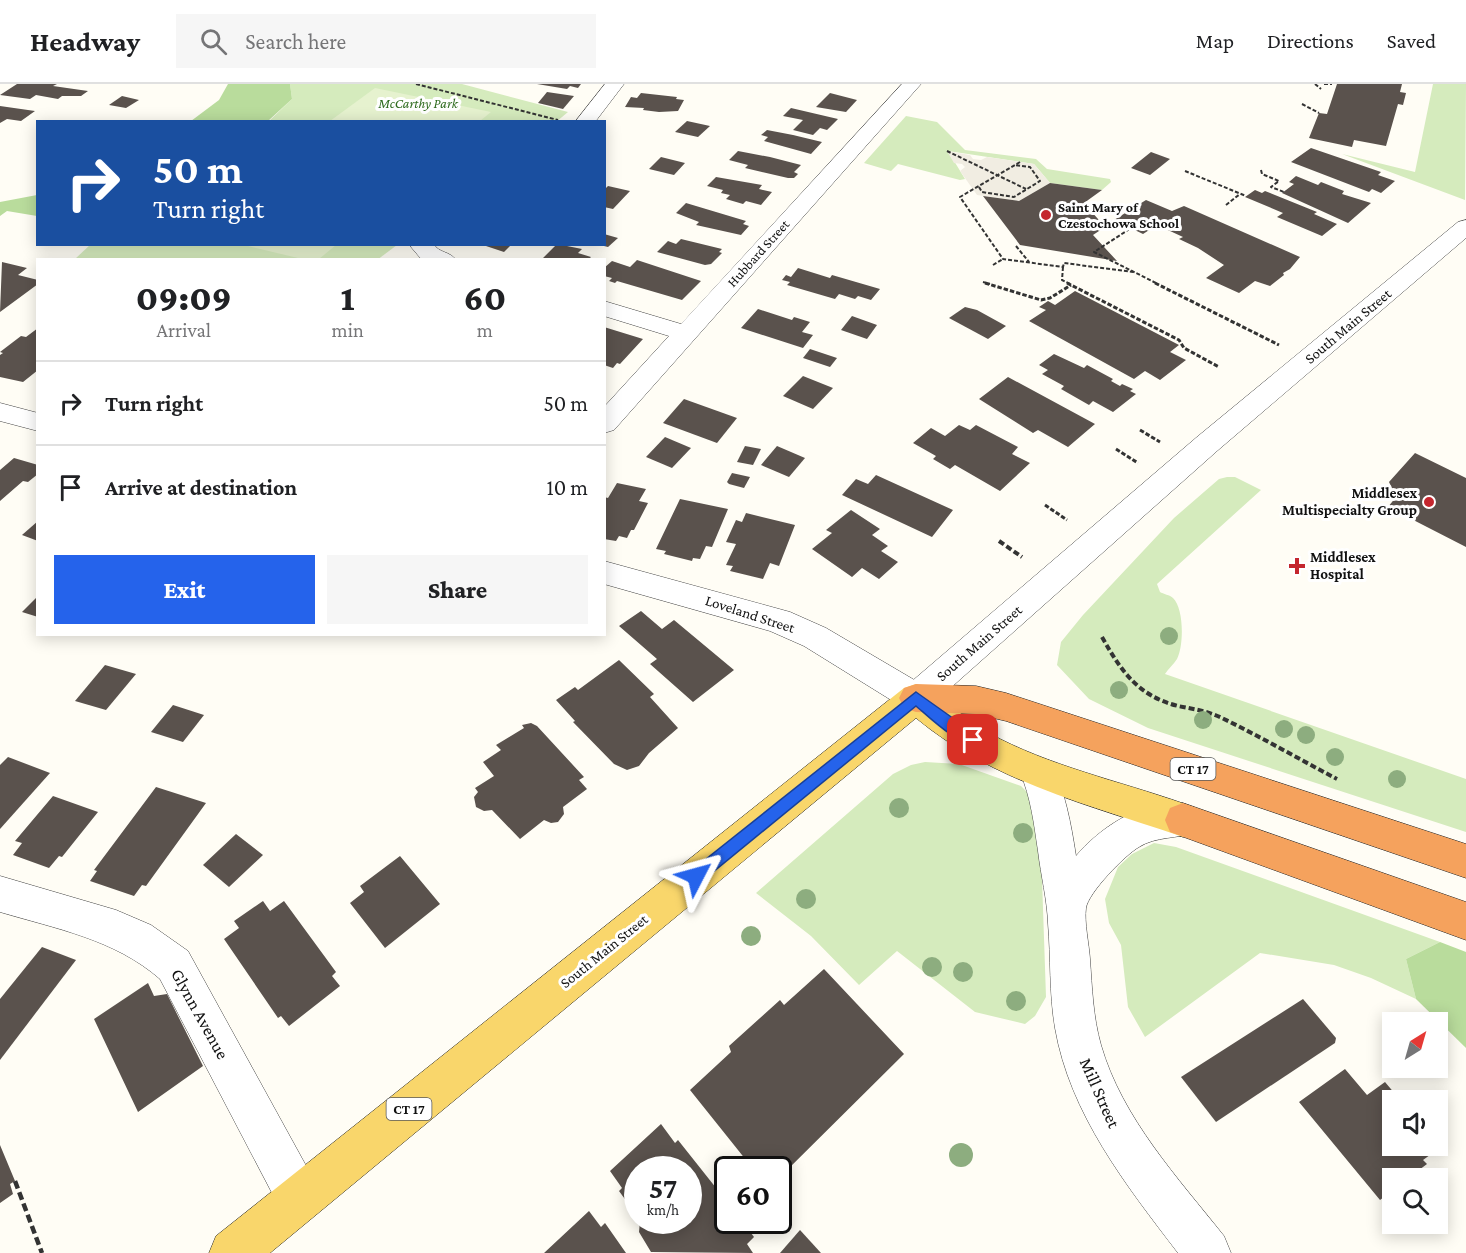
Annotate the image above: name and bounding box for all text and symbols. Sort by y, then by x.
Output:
search box [176,14,596,68]
icon: search [197,25,230,58]
text: Headway [30,26,140,57]
text: Search here [245,29,346,54]
text: Map [1196,29,1234,53]
text: Directions [1267,29,1354,53]
text: Saved [1387,29,1436,53]
park label: McCarthy Park [377,95,459,111]
icon: right [54,144,132,222]
text: 50 m [153,145,243,192]
text: Turn right [153,194,264,224]
place label: Saint Mary of Czestochowa School [1058,199,1179,231]
marker: Saint Mary of Czestochowa School [1039,208,1053,222]
street label: Hubbard Street [724,216,793,290]
text: 09:09 [136,278,232,318]
text: 1 [341,278,355,318]
text: 60 [464,278,506,318]
street label: South Main Street [1302,285,1395,367]
text: Arrival [157,319,211,341]
text: min [332,319,364,341]
text: m [477,319,493,341]
icon: right [54,387,87,420]
text: Turn right [105,391,203,416]
text: 50 m [543,391,588,416]
icon: arrive [54,471,87,504]
text: Arrive at destination [105,475,297,500]
text: 10 m [546,475,588,500]
place label: Middlesex Multispecialty Group [1282,485,1417,518]
marker: Middlesex Multispecialty Group [1422,495,1436,509]
place label: Middlesex Hospital [1310,549,1376,582]
button: Exit [54,555,315,624]
button: Share [327,555,588,624]
marker: Middlesex Hospital [1288,557,1306,575]
street label: Loveland Street [703,592,798,636]
street label: South Main Street [933,601,1026,684]
pin [947,714,998,765]
icon: arrive [956,723,989,756]
road number: CT 17 [1170,758,1216,780]
position arrow [664,844,728,908]
street label: South Main Street [557,910,652,991]
street label: Glynn Avenue [167,965,233,1063]
north arrow [1382,1012,1448,1078]
map controls [1382,1012,1448,1234]
street label: Mill Street [1076,1055,1125,1132]
button: sound [1382,1090,1448,1156]
road number: CT 17 [386,1098,432,1120]
speed limit sign: 60 [714,1156,792,1234]
button: search [1382,1168,1448,1234]
text: 57 [649,1171,677,1204]
text: km/h [647,1202,679,1218]

